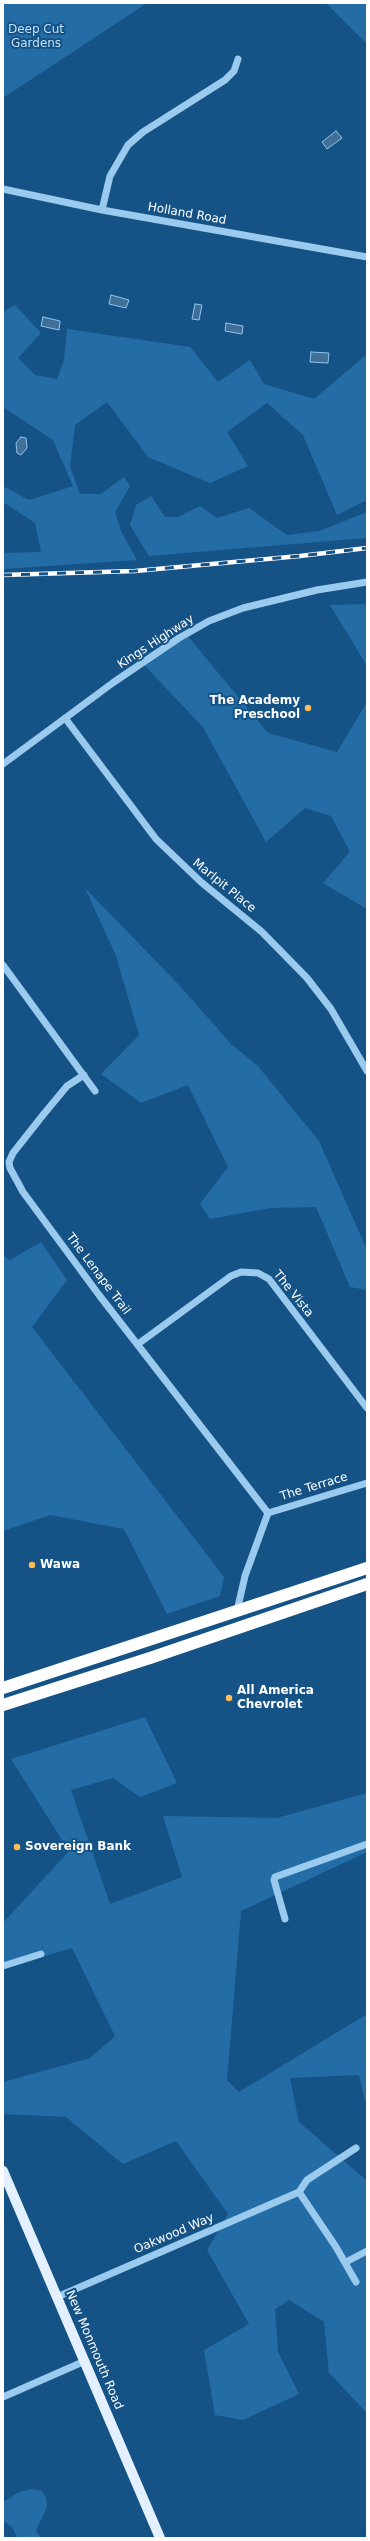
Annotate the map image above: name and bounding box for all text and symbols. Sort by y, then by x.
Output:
park label: Deep Cut Gardens [8,23,64,51]
street label: Holland Road [147,200,227,228]
street label: Kings Highway [115,612,197,672]
place label: The Academy Preschool [209,694,300,722]
marker: The Academy Preschool [303,703,313,713]
street label: Marlpit Place [189,856,259,916]
street label: The Lenape Trail [63,1230,133,1318]
street label: The Vista [270,1268,316,1320]
street label: The Terrace [279,1470,349,1504]
place label: Wawa [40,1558,80,1572]
marker: Wawa [27,1560,37,1570]
place label: All America Chevrolet [237,1684,314,1712]
marker: All America Chevrolet [224,1693,234,1703]
place label: Sovereign Bank [25,1840,131,1854]
marker: Sovereign Bank [12,1842,22,1852]
street label: Oakwood Way [132,2211,216,2257]
street label: New Monmouth Road [62,2288,126,2412]

